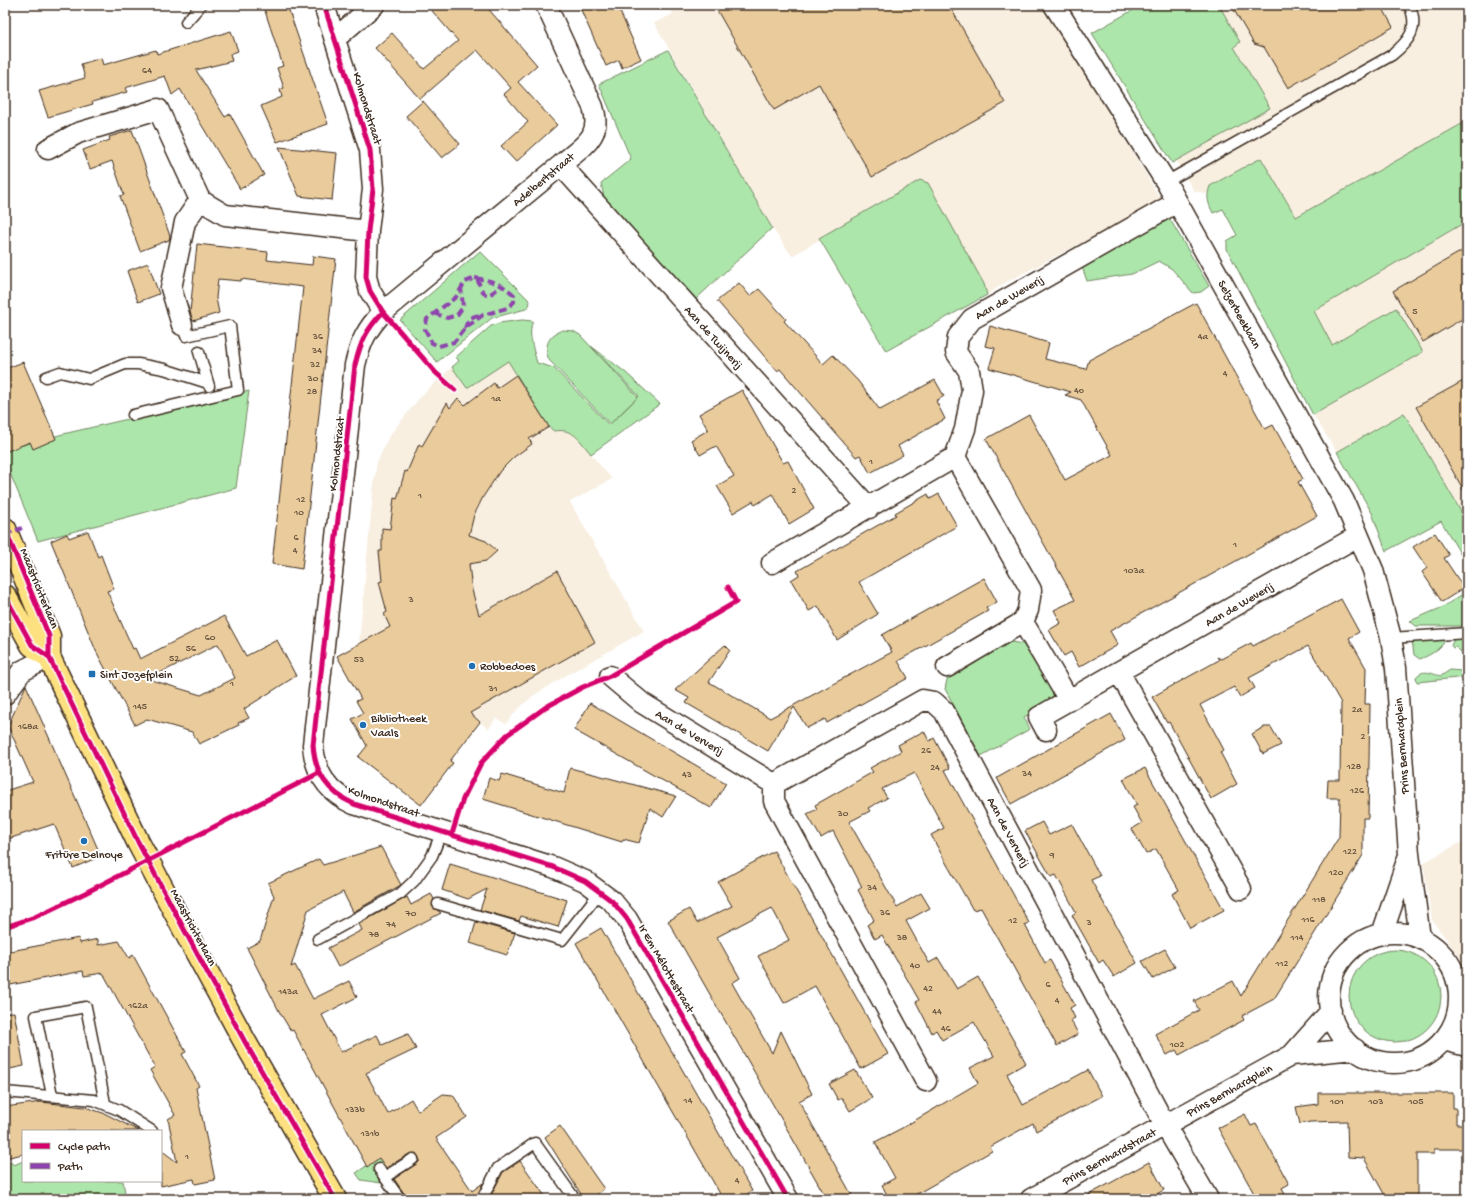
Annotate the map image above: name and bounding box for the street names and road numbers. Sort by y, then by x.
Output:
street label: Kolmondstraat [348,71,384,147]
street label: Adelbertstraat [511,150,579,210]
street label: Aan de Weverij [973,274,1047,324]
street label: Selzerbeeklaan [1214,278,1263,352]
street label: Aan de Twijnerij [680,304,745,373]
street label: Kolmondstraat [327,415,349,492]
street label: Maastrichterlaan [16,547,61,631]
street label: Aan de Weverij [1203,581,1277,631]
street label: Prins Bernhardplein [1393,697,1413,795]
street label: Aan de Ververij [652,708,726,760]
street label: Kolmondstraat [346,784,422,822]
street label: Aan de Ververij [983,796,1032,870]
street label: Maastrichterlaan [166,887,219,969]
street label: Ir Em Mélottestraat [634,922,697,1017]
street label: Prins Bernhardplein [1184,1062,1276,1122]
street label: Prins Bernhardstraat [1060,1126,1160,1190]

